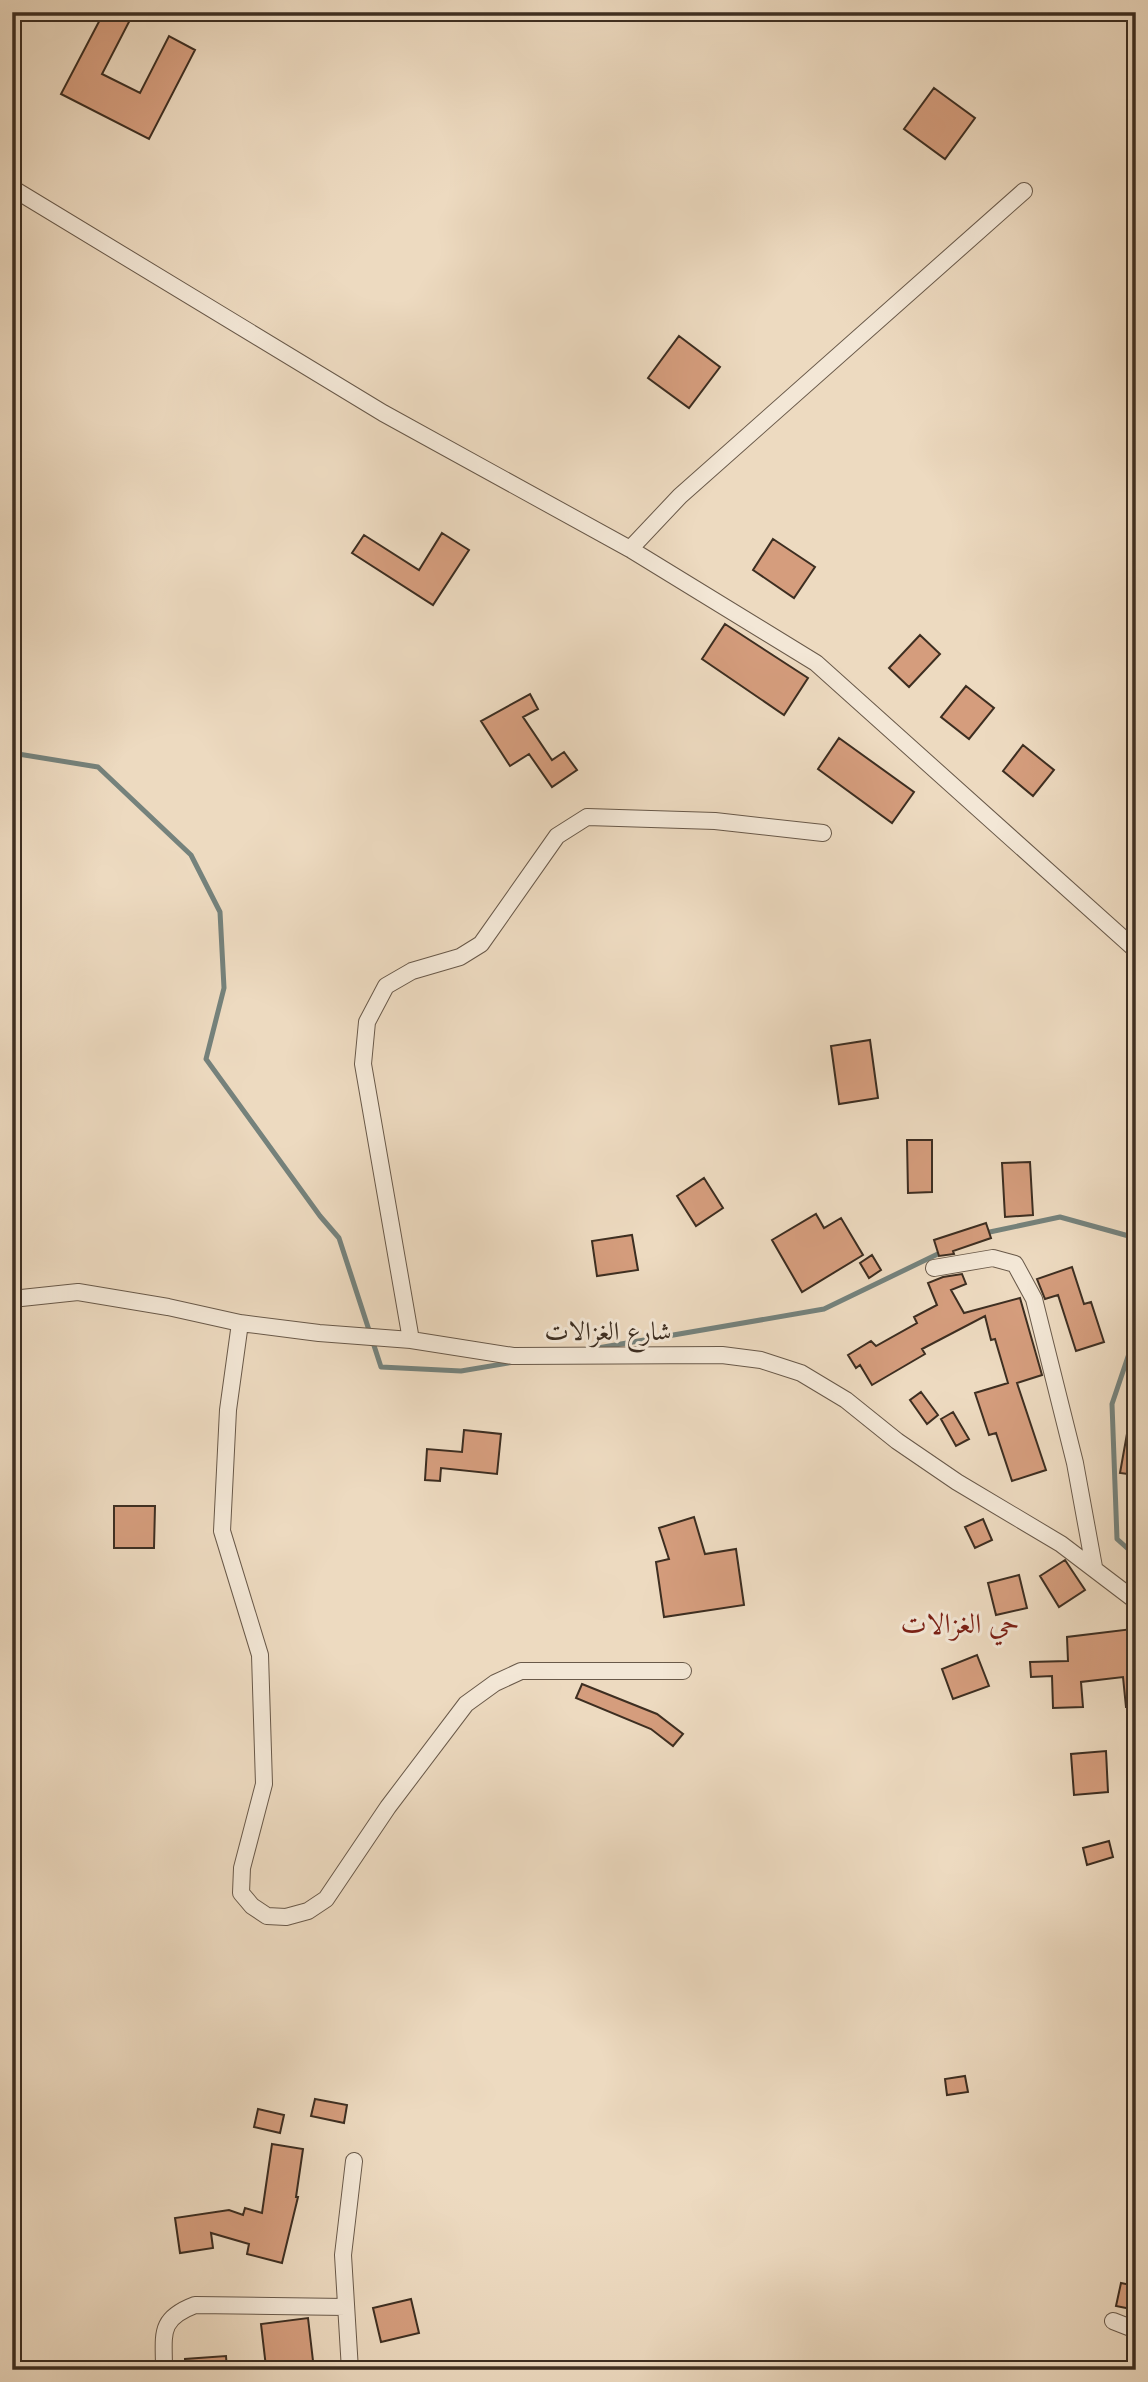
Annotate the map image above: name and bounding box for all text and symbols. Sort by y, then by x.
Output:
street label: شارع الغزالات [544,1314,672,1353]
district label: حي الغزالات [901,1605,1019,1646]

